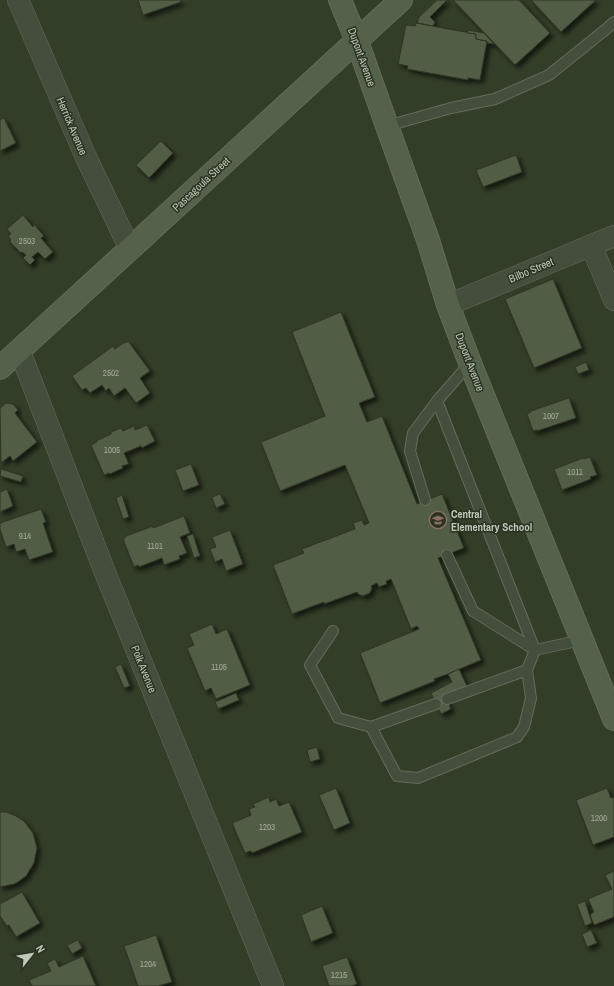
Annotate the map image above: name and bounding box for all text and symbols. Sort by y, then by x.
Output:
street label: Dupont Avenue [345,26,379,88]
street label: Herrick Avenue [54,95,90,157]
street label: Pascagoula Street [169,153,233,214]
house number: 2503 [19,235,35,247]
street label: Bilbo Street [507,254,556,286]
street label: Dupont Avenue [452,331,488,393]
house number: 2502 [103,367,119,379]
house number: 1007 [543,410,559,422]
house number: 1005 [104,444,120,456]
house number: 1011 [567,466,583,478]
place label: Central Elementary School [451,507,532,534]
school or university icon: Central Elementary School [428,510,448,530]
house number: 914 [19,530,31,542]
house number: 1101 [147,540,163,552]
street label: Polk Avenue [128,643,160,695]
house number: 1105 [211,661,227,673]
house number: 1200 [591,812,607,824]
house number: 1203 [259,821,275,833]
north arrow [12,934,52,974]
text: N [33,942,48,955]
house number: 1204 [140,958,156,970]
house number: 1215 [331,969,347,981]

